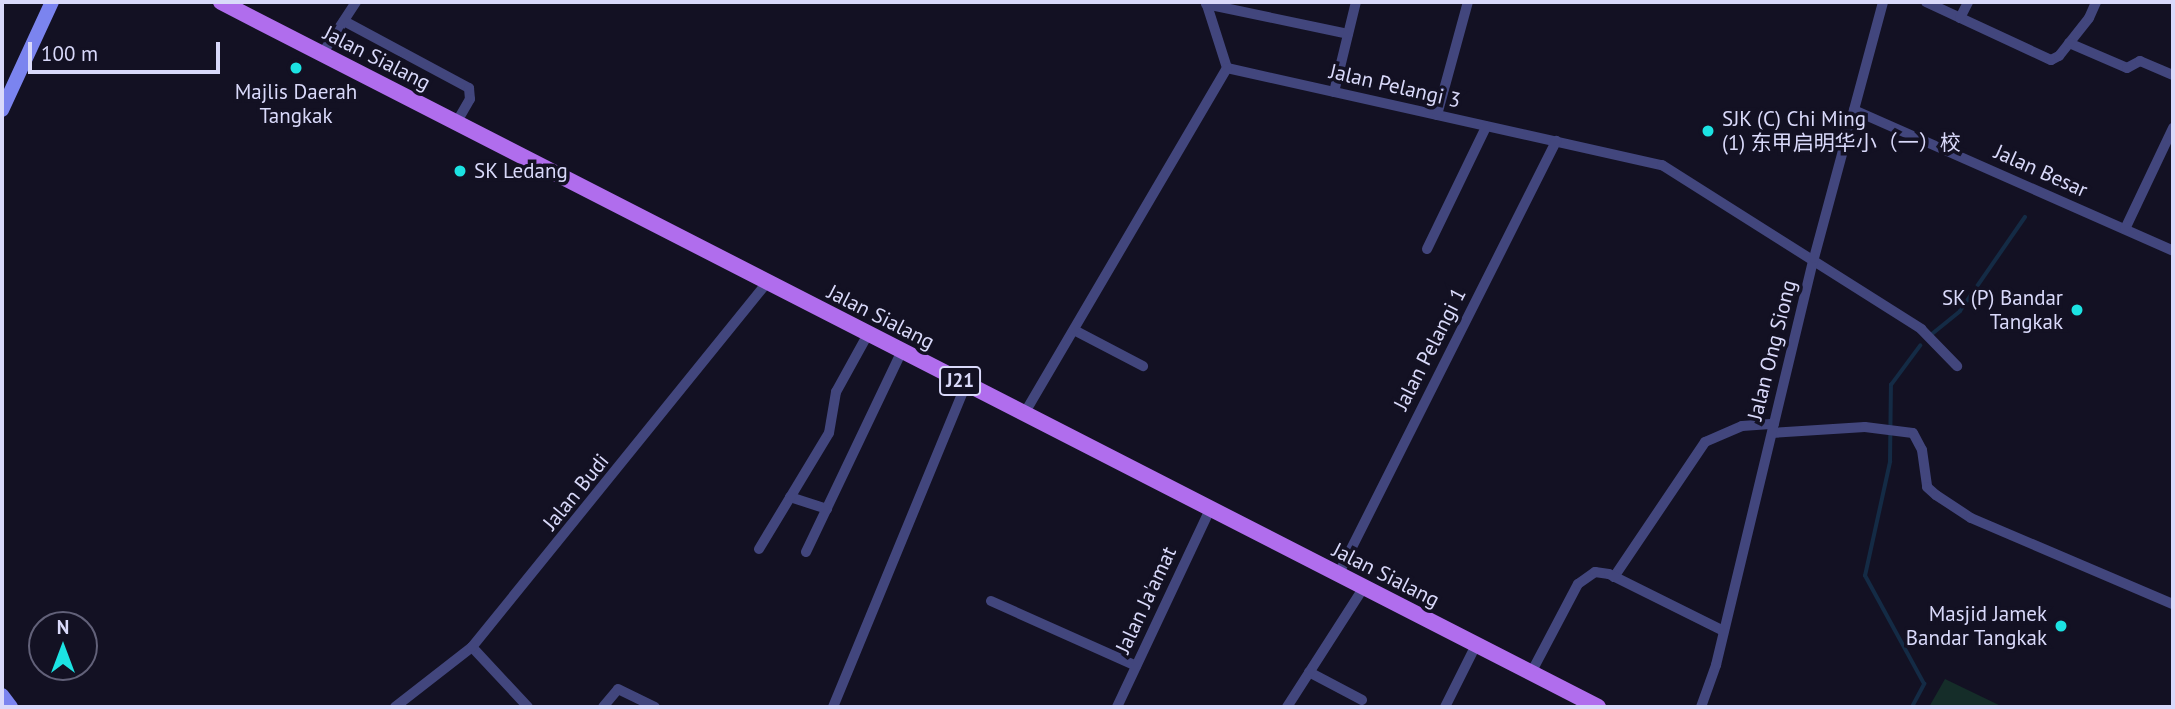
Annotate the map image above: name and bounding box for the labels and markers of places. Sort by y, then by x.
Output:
marker: Majlis Daerah Tangkak [288,60,304,76]
place label: Majlis Daerah Tangkak [235,79,357,129]
place label: SJK (C) Chi Ming (1) 东甲启明华小（一）校 [1722,106,1961,156]
marker: SJK (C) Chi Ming (1) 东甲启明华小（一）校 [1700,123,1716,139]
place label: SK Ledang [474,158,568,184]
marker: SK Ledang [452,163,468,179]
place label: SK (P) Bandar Tangkak [1941,285,2063,335]
marker: SK (P) Bandar Tangkak [2069,302,2085,318]
place label: Masjid Jamek Bandar Tangkak [1905,601,2047,651]
marker: Masjid Jamek Bandar Tangkak [2053,618,2069,634]

